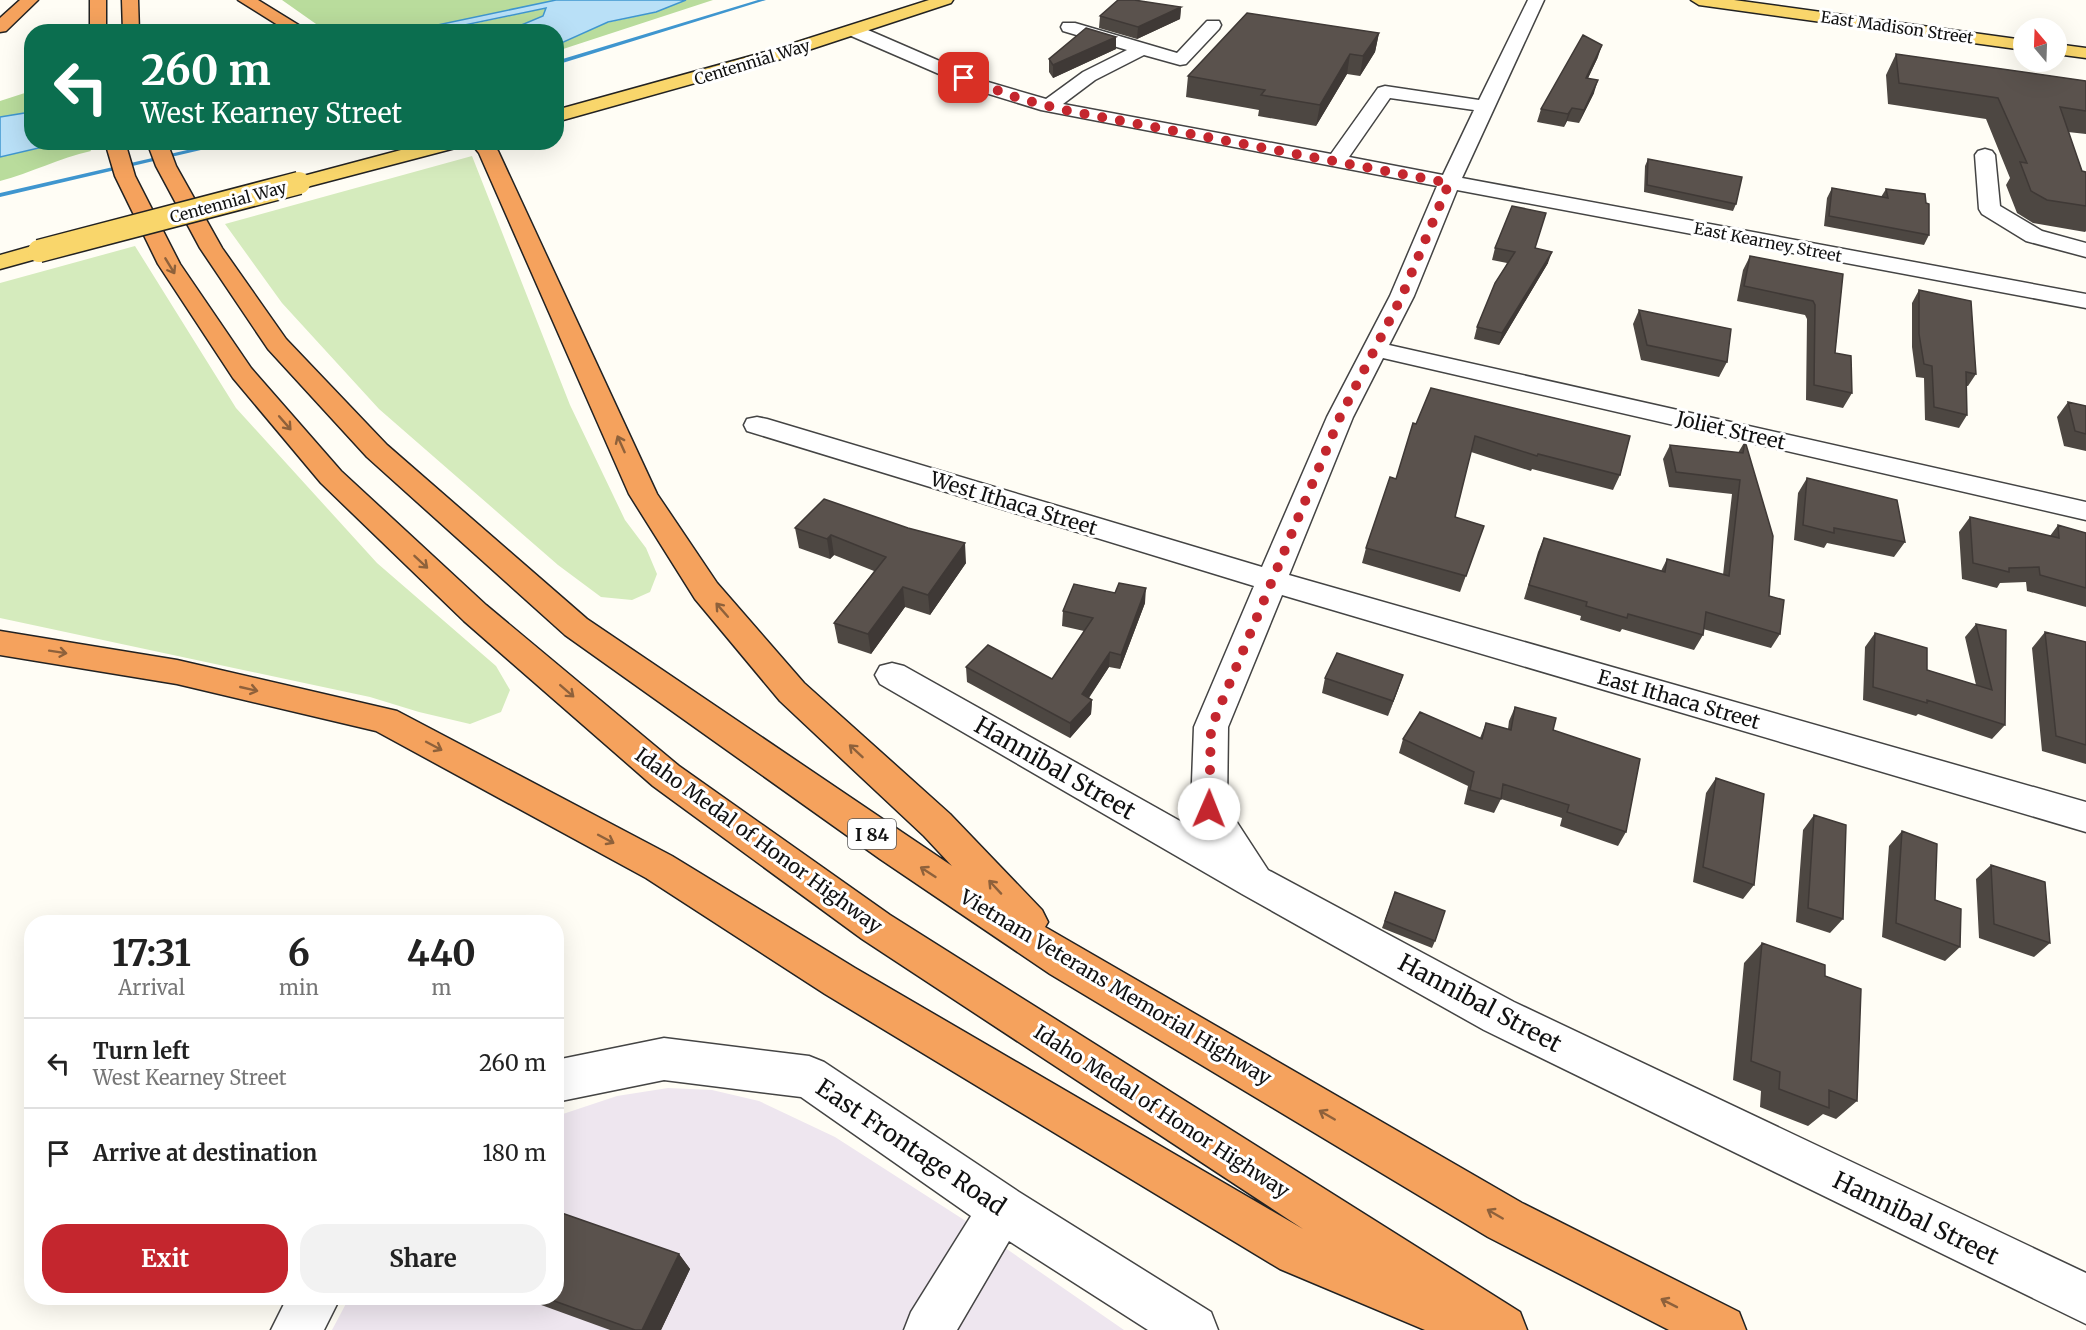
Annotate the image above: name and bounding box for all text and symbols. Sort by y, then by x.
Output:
street label: East Madison Street [1819,6,1975,48]
north arrow [2013,18,2067,72]
map controls [2013,18,2067,72]
street label: Centennial Way [692,35,813,89]
text: 260 m [141,44,271,96]
icon: left [42,48,120,126]
pin [938,52,989,103]
icon: arrive [947,61,980,94]
text: West Kearney Street [141,96,402,130]
street label: Centennial Way [167,177,289,227]
street label: East Kearney Street [1692,218,1844,266]
one-way arrow [164,257,176,274]
street label: Joliet Street [1673,405,1788,455]
one-way arrow [278,415,291,431]
one-way arrow [615,435,626,453]
street label: West Ithaca Street [927,465,1101,540]
one-way arrow [413,555,428,569]
one-way arrow [715,602,729,617]
one-way arrow [47,647,67,658]
street label: East Ithaca Street [1595,664,1763,734]
one-way arrow [239,683,258,695]
one-way arrow [559,684,574,698]
street label: Hannibal Street [969,709,1142,827]
one-way arrow [425,740,442,752]
street label: Idaho Medal of Honor Highway [631,742,888,938]
one-way arrow [849,744,864,758]
position arrow [1177,777,1241,841]
road number: I 84 [848,819,896,849]
one-way arrow [596,834,614,845]
one-way arrow [920,865,937,877]
one-way arrow [988,880,1002,895]
street label: Vietnam Veterans Memorial Highway [955,883,1277,1090]
text: 17:31 [112,931,191,976]
text: 6 [288,931,310,976]
text: 440 [407,931,476,976]
street label: Hannibal Street [1393,947,1568,1059]
text: Arrival [118,975,185,1000]
text: min [279,975,319,1000]
text: m [431,975,451,1000]
street label: Idaho Medal of Honor Highway [1030,1019,1295,1203]
text: Turn left [93,1037,190,1065]
icon: left [42,1047,75,1080]
text: 260 m [479,1049,546,1077]
text: West Kearney Street [93,1065,286,1090]
street label: East Frontage Road [810,1072,1012,1222]
one-way arrow [1319,1109,1336,1121]
icon: arrive [42,1137,75,1170]
text: Arrive at destination [93,1139,317,1167]
text: 180 m [482,1139,546,1167]
street label: Hannibal Street [1828,1164,2005,1272]
one-way arrow [1487,1208,1504,1220]
button: Exit [42,1224,288,1293]
button: Share [300,1224,546,1293]
one-way arrow [1660,1297,1678,1309]

